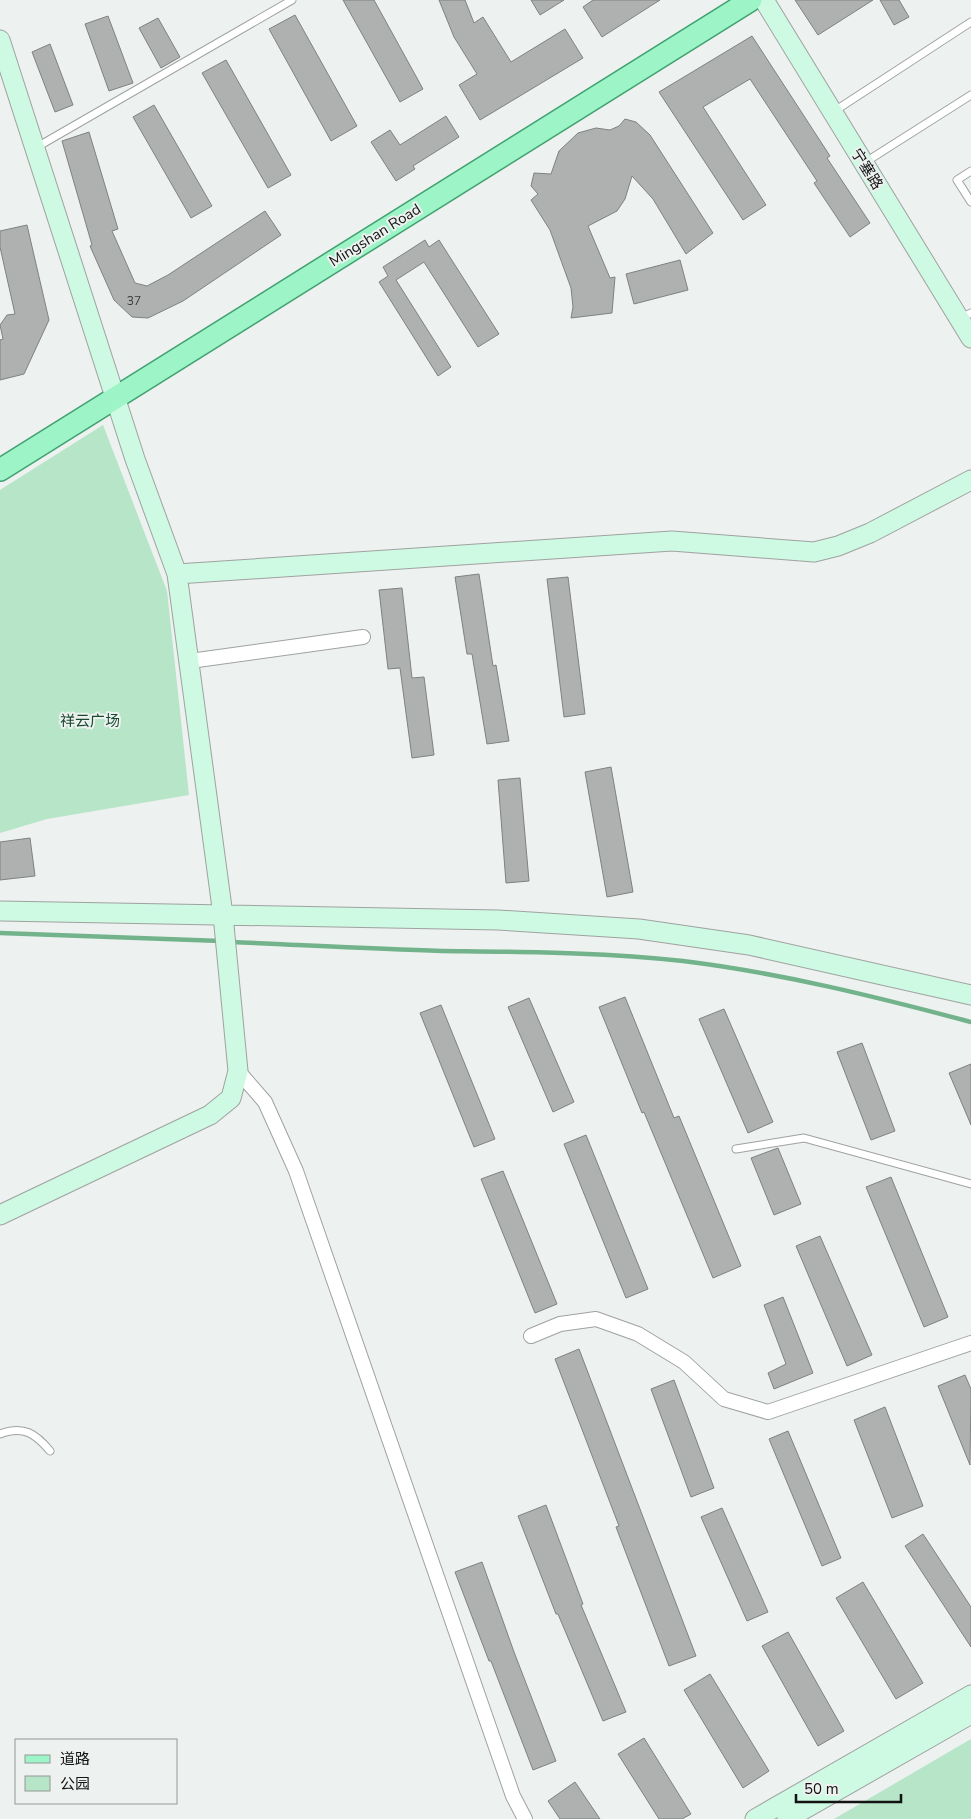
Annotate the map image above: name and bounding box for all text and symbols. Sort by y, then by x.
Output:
street label: 宁塞路 [847,145,887,193]
street label: Mingshan Road [325,199,425,271]
house number: 37 [127,293,141,309]
park label: 祥云广场 [60,711,120,731]
legend [15,1739,178,1804]
text: 道路 [60,1749,90,1769]
scale bar [796,1772,901,1804]
text: 公园 [60,1774,90,1794]
text: 50 m [804,1779,839,1799]

